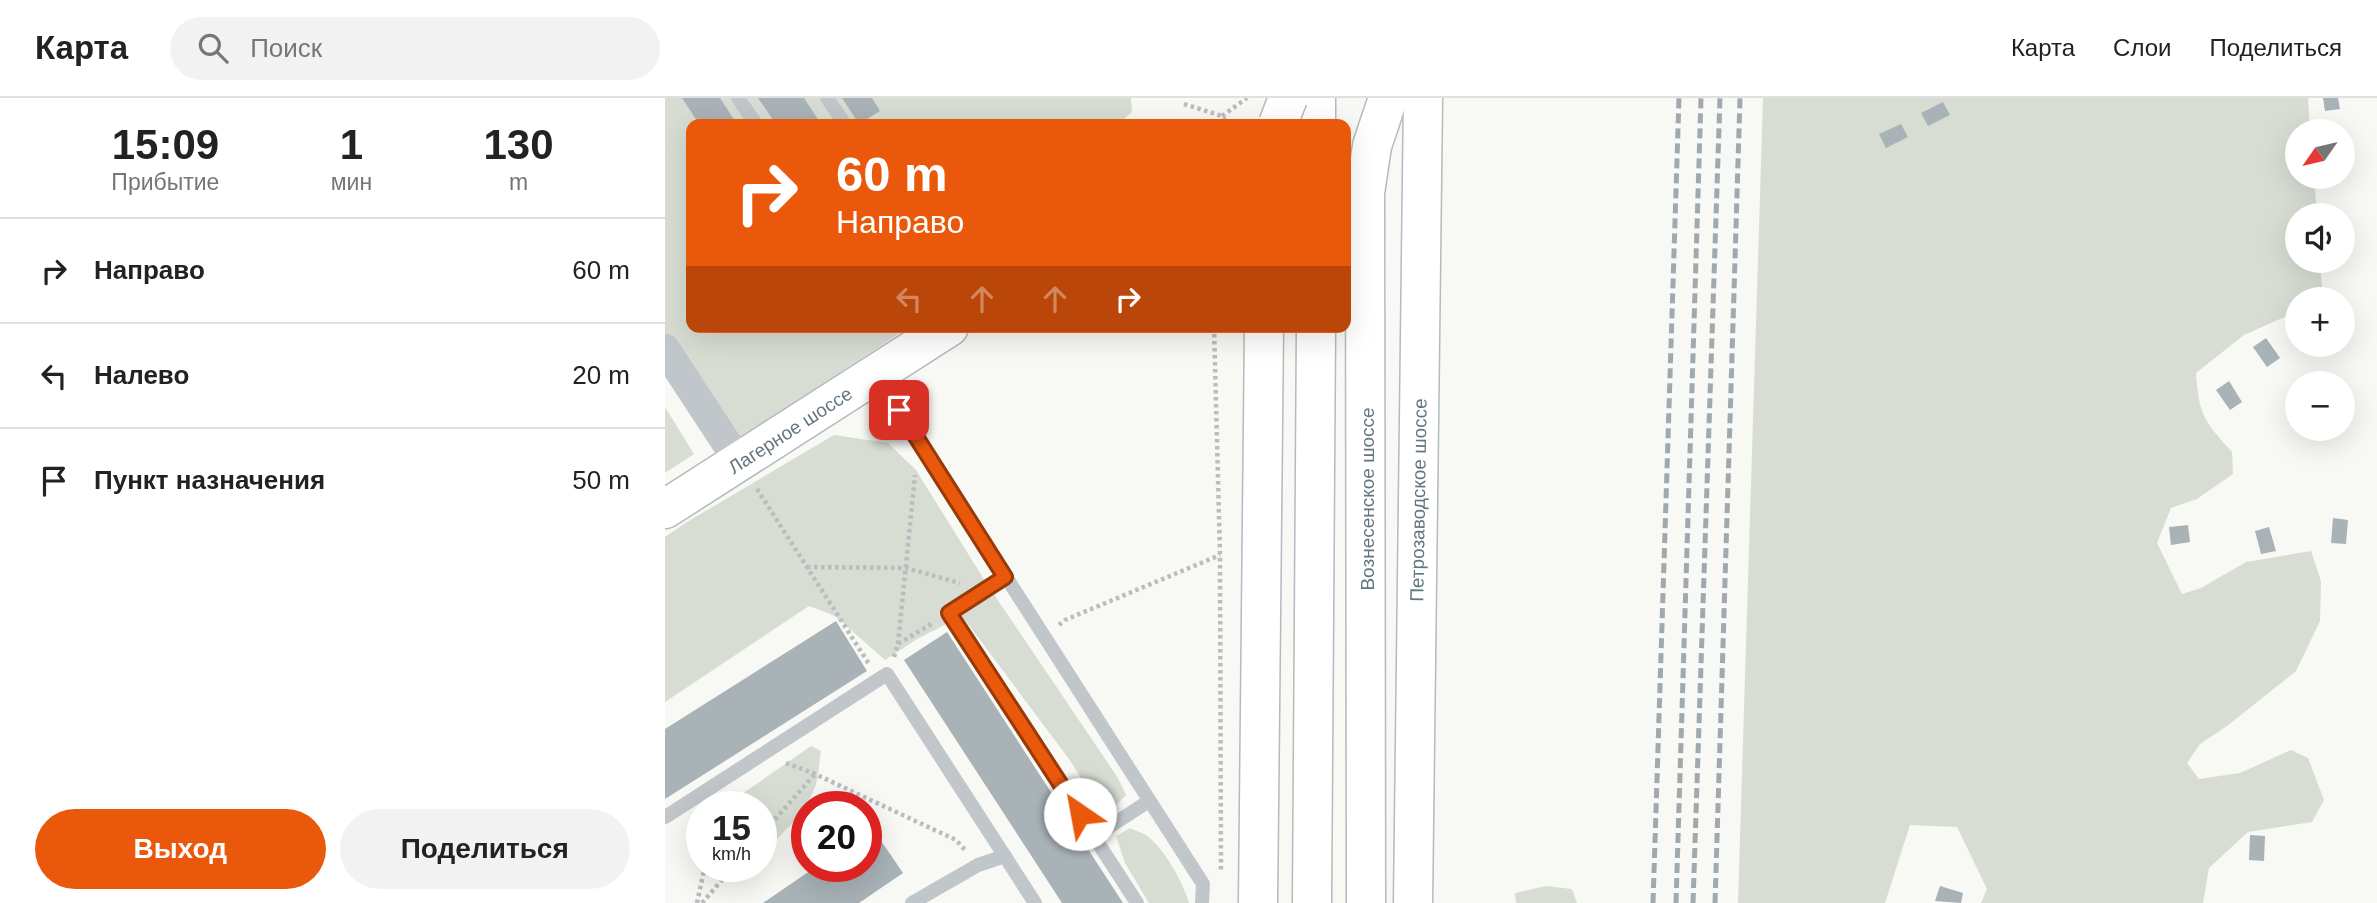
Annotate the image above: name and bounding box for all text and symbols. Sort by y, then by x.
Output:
search box [170,17,660,80]
text: Карта [35,29,128,66]
icon: search [194,29,232,67]
text: Поиск [250,33,322,63]
text: Карта [2011,34,2075,61]
text: Слои [2113,34,2171,61]
text: Поделиться [2209,34,2342,61]
north arrow [2285,119,2355,189]
map controls [2285,119,2355,441]
text: 15:09 [112,121,219,168]
text: 1 [340,121,363,168]
text: 130 [484,121,554,168]
icon: right [721,147,812,238]
text: 60 m [836,147,948,201]
text: Прибытие [111,169,219,195]
text: мин [331,169,372,195]
text: m [509,169,528,195]
button: sound [2285,203,2355,273]
text: Направо [836,204,964,240]
icon: right [35,252,73,290]
text: Направо [94,255,205,285]
text: 60 m [572,255,630,285]
icon: left [890,280,928,318]
icon: ahead [963,280,1001,318]
icon: ahead [1036,280,1074,318]
icon: right [1109,280,1147,318]
button: + [2285,287,2355,357]
icon: left [35,357,73,395]
text: Налево [94,360,189,390]
text: 20 m [572,360,630,390]
button: − [2285,371,2355,441]
pin [869,380,929,440]
street label: Лагерное шоссе [725,383,856,478]
icon: arrive [880,391,918,429]
street label: Петрозаводское шоссе [1406,398,1431,602]
street label: Вознесенское шоссе [1357,407,1378,591]
icon: arrive [35,462,73,500]
text: Пункт назначения [94,465,325,495]
text: 50 m [572,465,630,495]
position arrow [1043,777,1117,851]
speed limit sign: 20 [791,791,882,882]
text: 15 [712,808,751,847]
button: Выход [35,809,326,889]
button: Поделиться [340,809,630,889]
text: km/h [712,844,751,864]

